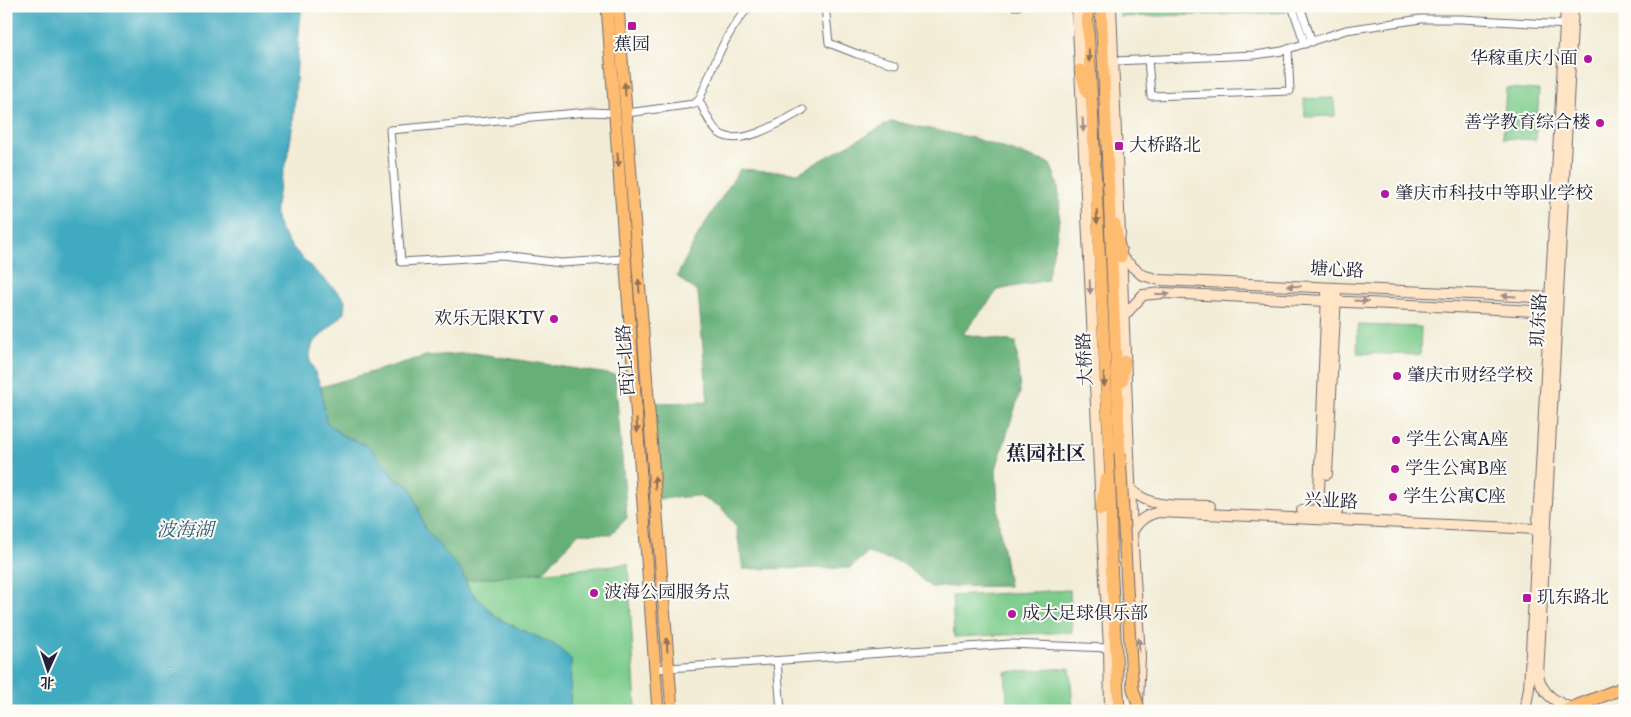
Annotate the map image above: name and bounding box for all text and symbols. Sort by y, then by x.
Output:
marker: 蕉园 [626,20,638,32]
place label: 蕉园 [614,34,650,57]
one-way arrow [1086,47,1094,63]
place label: 华稼重庆小面 [1470,48,1578,71]
marker: 华稼重庆小面 [1582,53,1594,65]
one-way arrow [620,81,628,97]
place label: 善学教育综合楼 [1464,112,1590,135]
one-way arrow [1079,117,1087,133]
marker: 善学教育综合楼 [1594,117,1606,129]
place label: 大桥路北 [1129,135,1201,158]
marker: 大桥路北 [1113,140,1125,152]
one-way arrow [614,152,622,168]
place label: 肇庆市科技中等职业学校 [1395,183,1593,206]
marker: 肇庆市科技中等职业学校 [1379,188,1391,200]
one-way arrow [1093,210,1101,226]
street label: 塘心路 [1309,258,1365,284]
one-way arrow [635,277,643,293]
one-way arrow [1087,279,1095,295]
one-way arrow [1286,281,1302,289]
one-way arrow [1156,290,1172,298]
one-way arrow [1501,292,1517,300]
street label: 玑东路 [1527,292,1553,348]
one-way arrow [1353,298,1369,306]
place label: 欢乐无限KTV [434,308,545,331]
marker: 欢乐无限KTV [548,313,560,325]
street label: 西江北路 [613,323,641,397]
street label: 大桥路 [1073,331,1099,387]
place label: 肇庆市财经学校 [1407,365,1533,388]
marker: 肇庆市财经学校 [1391,370,1403,382]
one-way arrow [1101,372,1109,388]
one-way arrow [633,419,641,435]
place label: 学生公寓A座 [1406,429,1508,452]
marker: 学生公寓A座 [1390,434,1402,446]
district label: 蕉园社区 [1006,442,1086,467]
place label: 学生公寓B座 [1405,458,1507,481]
marker: 学生公寓B座 [1389,463,1401,475]
one-way arrow [650,474,658,490]
place label: 学生公寓C座 [1403,486,1506,509]
street label: 兴业路 [1303,489,1359,515]
marker: 学生公寓C座 [1387,491,1399,503]
water label: 波海湖 [156,519,216,543]
place label: 波海公园服务点 [604,582,730,605]
marker: 波海公园服务点 [588,587,600,599]
place label: 玑东路北 [1537,587,1609,610]
marker: 玑东路北 [1521,592,1533,604]
place label: 成大足球俱乐部 [1022,603,1148,626]
marker: 成大足球俱乐部 [1006,608,1018,620]
one-way arrow [663,636,671,652]
one-way arrow [1134,636,1142,652]
north arrow [22,644,72,694]
text: 北 [40,673,55,691]

